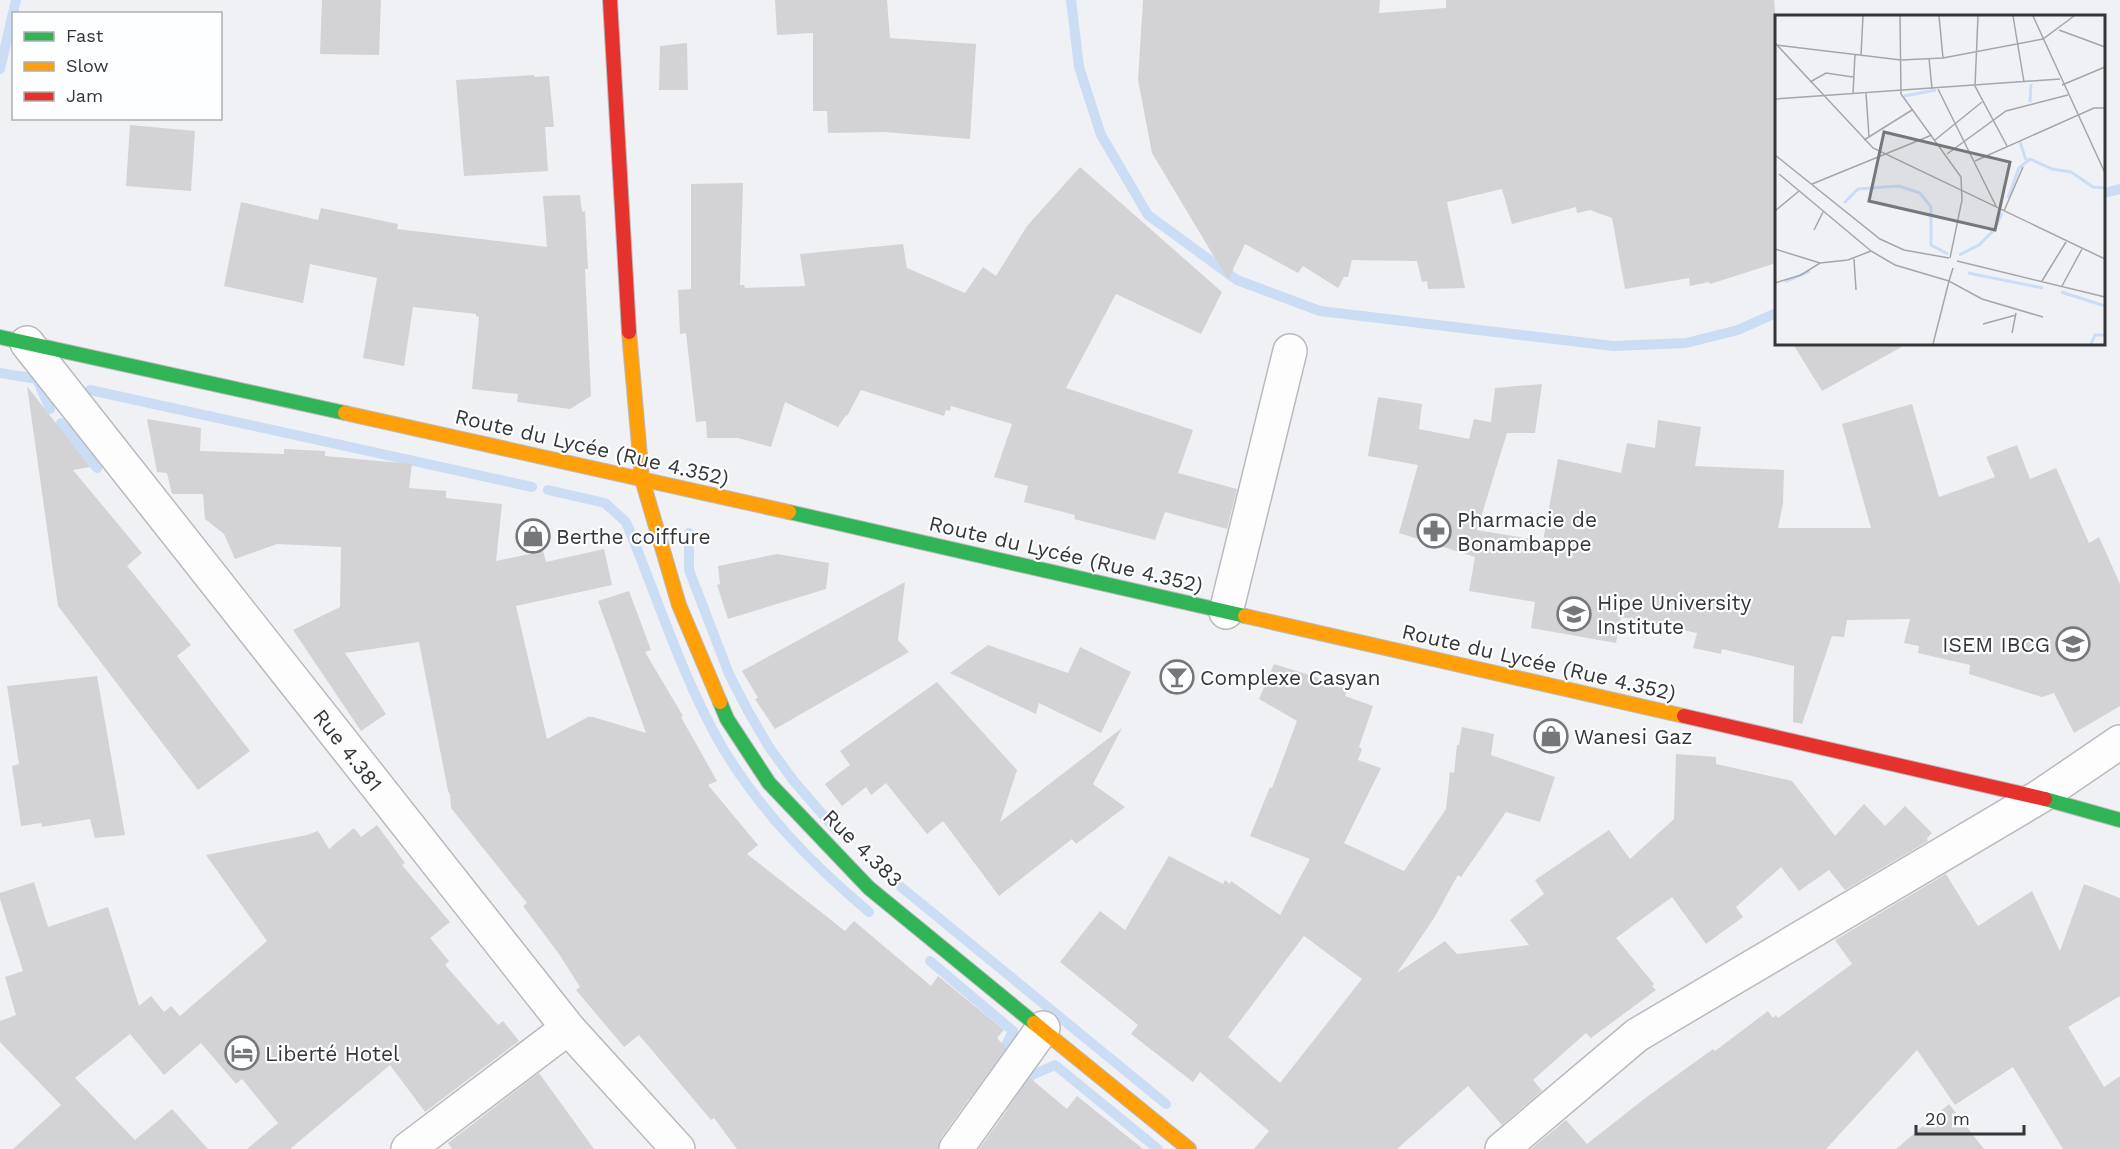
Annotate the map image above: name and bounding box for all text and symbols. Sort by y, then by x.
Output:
legend [12,12,222,120]
inset map [1775,15,2105,345]
text: Fast [66,25,104,46]
text: Slow [66,55,109,76]
text: Jam [66,85,103,106]
street label: Route du Lycée (Rue 4.352) [453,403,731,491]
place label: Pharmacie de Bonambappe [1457,507,1597,556]
street label: Route du Lycée (Rue 4.352) [927,510,1205,598]
pharmacy icon: Pharmacie de Bonambappe [1416,513,1452,549]
shop icon: Berthe coiffure [515,518,551,554]
place label: Berthe coiffure [556,524,711,549]
place label: Hipe University Institute [1597,590,1751,639]
school or university icon: Hipe University Institute [1556,596,1592,632]
street label: Route du Lycée (Rue 4.352) [1400,618,1678,706]
school or university icon: ISEM IBCG [2055,626,2091,662]
place label: ISEM IBCG [1942,632,2050,657]
bar icon: Complexe Casyan [1159,659,1195,695]
place label: Complexe Casyan [1200,665,1381,690]
street label: Rue 4.381 [308,704,388,796]
shop icon: Wanesi Gaz [1533,718,1569,754]
place label: Wanesi Gaz [1574,724,1692,749]
street label: Rue 4.383 [818,804,908,892]
hotel icon: Liberté Hotel [224,1035,260,1071]
place label: Liberté Hotel [265,1041,400,1066]
scale bar [1916,1098,2024,1136]
text: 20 m [1925,1108,1970,1129]

